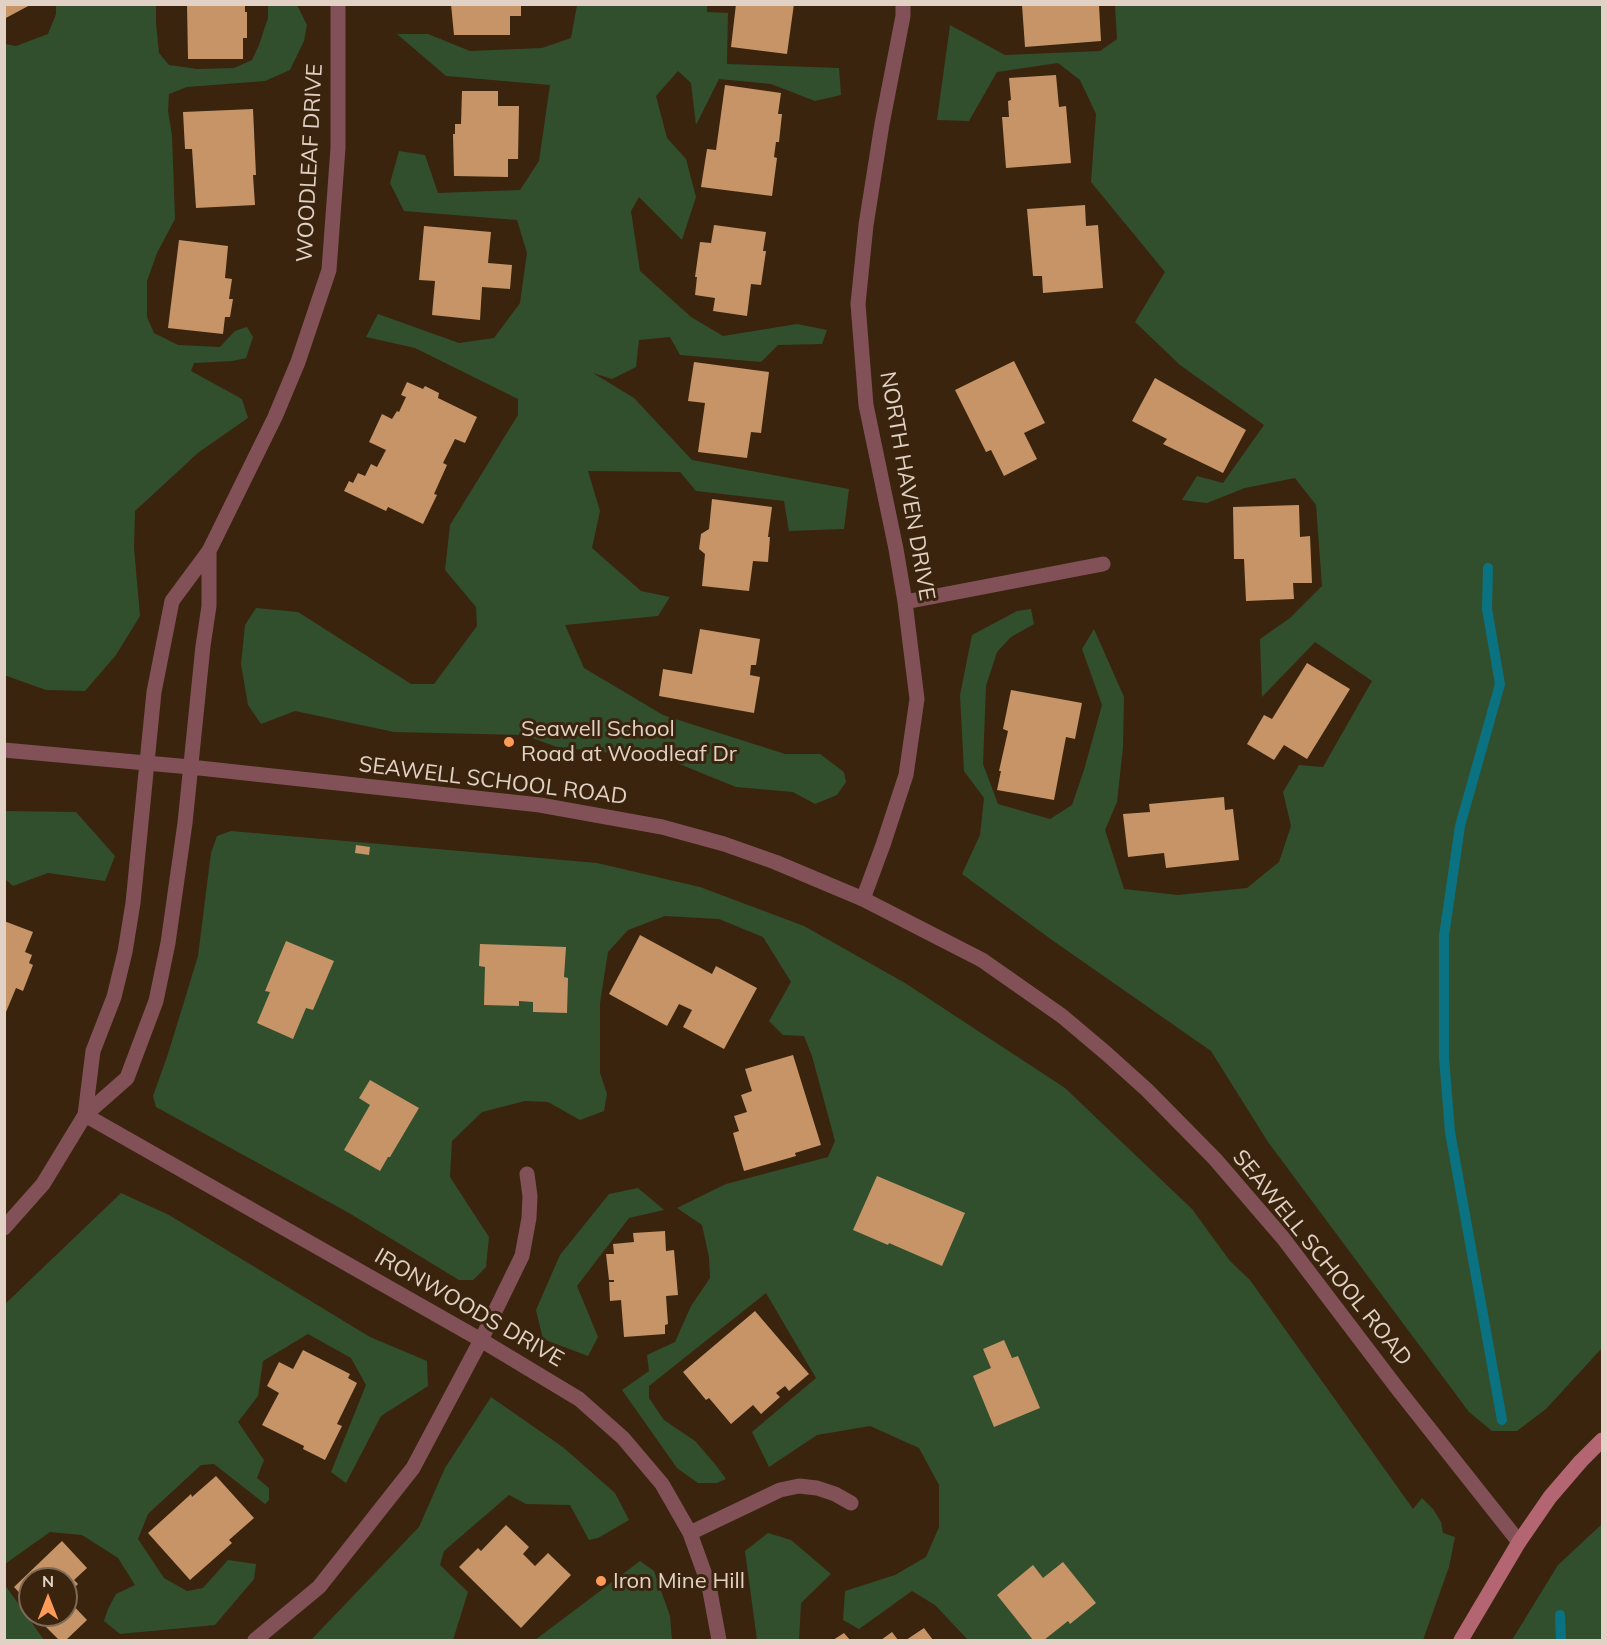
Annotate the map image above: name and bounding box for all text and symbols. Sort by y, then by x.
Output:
street label: WOODLEAF DRIVE [292,63,328,263]
street label: NORTH HAVEN DRIVE [874,369,940,603]
place label: Seawell School Road at Woodleaf Dr [521,716,737,768]
marker: Seawell School Road at Woodleaf Dr [502,735,516,749]
street label: SEAWELL SCHOOL ROAD [357,751,629,811]
street label: SEAWELL SCHOOL ROAD [1227,1145,1417,1371]
street label: IRONWOODS DRIVE [370,1243,568,1373]
north arrow [18,1567,78,1627]
place label: Iron Mine Hill [613,1568,745,1594]
text: N [42,1571,54,1591]
marker: Iron Mine Hill [594,1574,608,1588]

